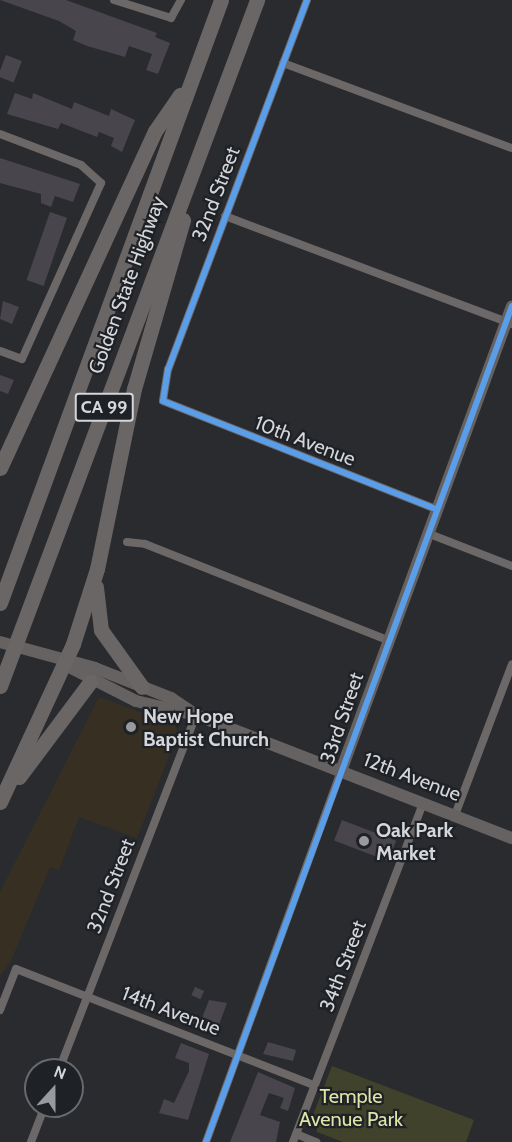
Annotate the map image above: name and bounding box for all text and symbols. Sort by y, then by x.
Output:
street label: 32nd Street [187,143,245,245]
street label: Golden State Highway [84,193,170,377]
road number: CA 99 [74,392,134,422]
street label: 10th Avenue [251,411,359,471]
street label: 33rd Street [315,669,369,767]
place label: New Hope Baptist Church [143,704,269,751]
marker: New Hope Baptist Church [124,720,138,734]
street label: 12th Avenue [360,747,464,807]
place label: Oak Park Market [376,818,453,865]
marker: Oak Park Market [357,834,371,848]
street label: 32nd Street [82,835,140,937]
street label: 34th Street [315,917,371,1015]
street label: 14th Avenue [118,981,224,1041]
north arrow [24,1058,84,1118]
text: N [51,1062,69,1083]
park label: Temple Avenue Park [299,1085,403,1132]

